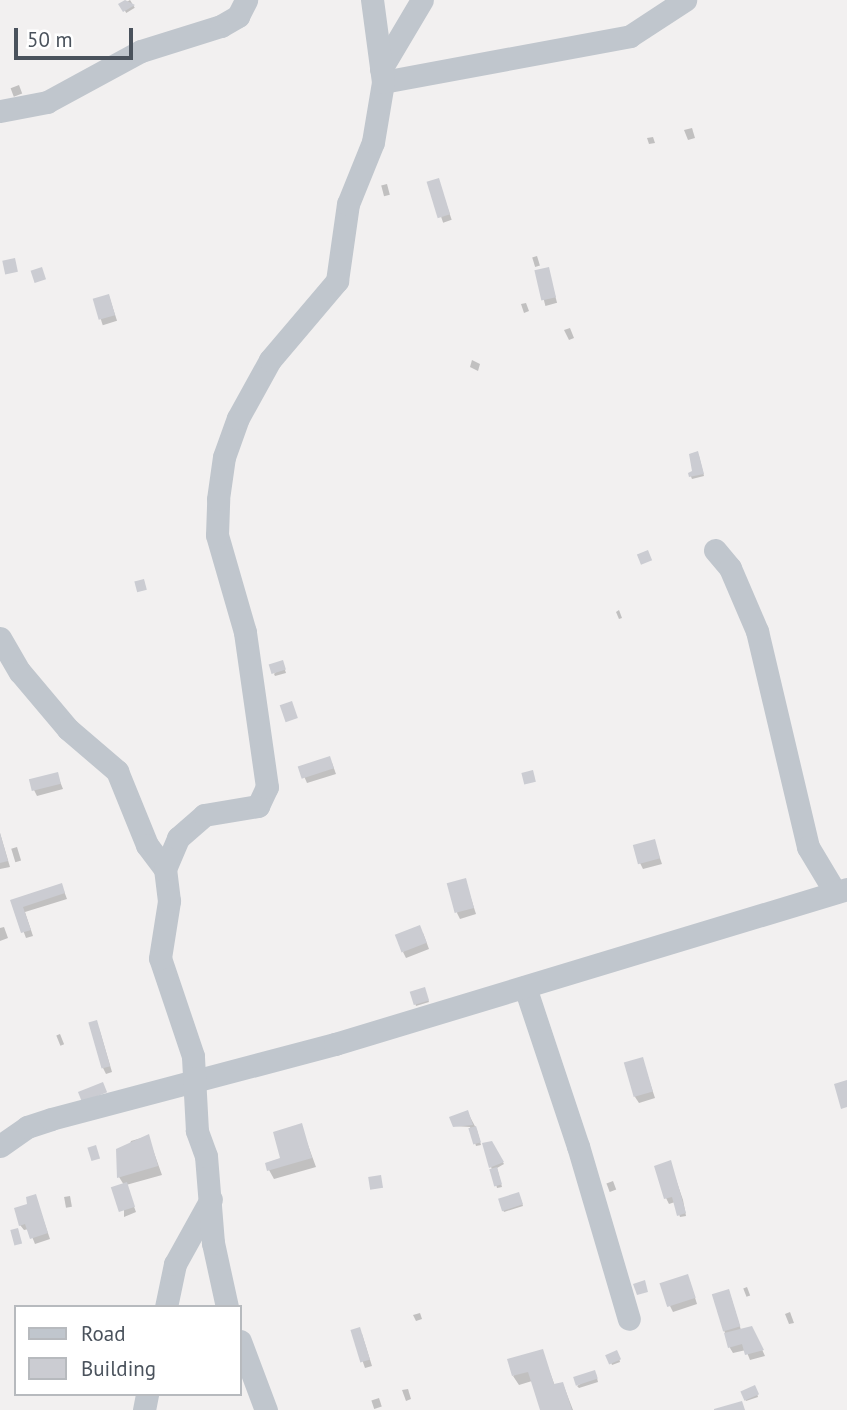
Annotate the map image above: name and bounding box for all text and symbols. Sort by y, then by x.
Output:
scale bar [18,14,136,58]
text: 50 m [27,26,73,53]
legend [14,1305,242,1396]
text: Road [81,1320,125,1347]
text: Building [81,1355,156,1382]

